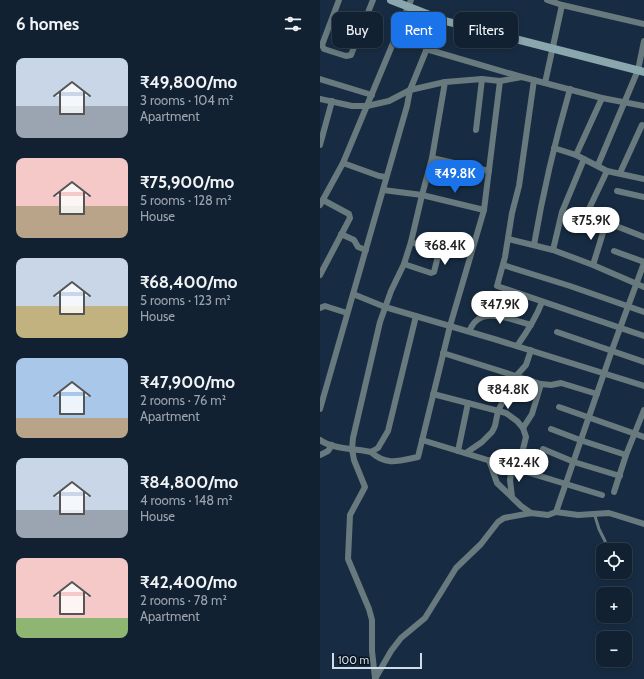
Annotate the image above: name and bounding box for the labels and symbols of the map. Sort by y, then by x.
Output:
pin: ₹49.8K [422,160,488,194]
pin: ₹75.9K [558,207,624,241]
pin: ₹68.4K [412,232,478,266]
pin: ₹47.9K [467,291,533,325]
pin: ₹84.8K [475,376,541,410]
pin: ₹42.4K [486,449,552,483]
scale bar [332,651,422,670]

